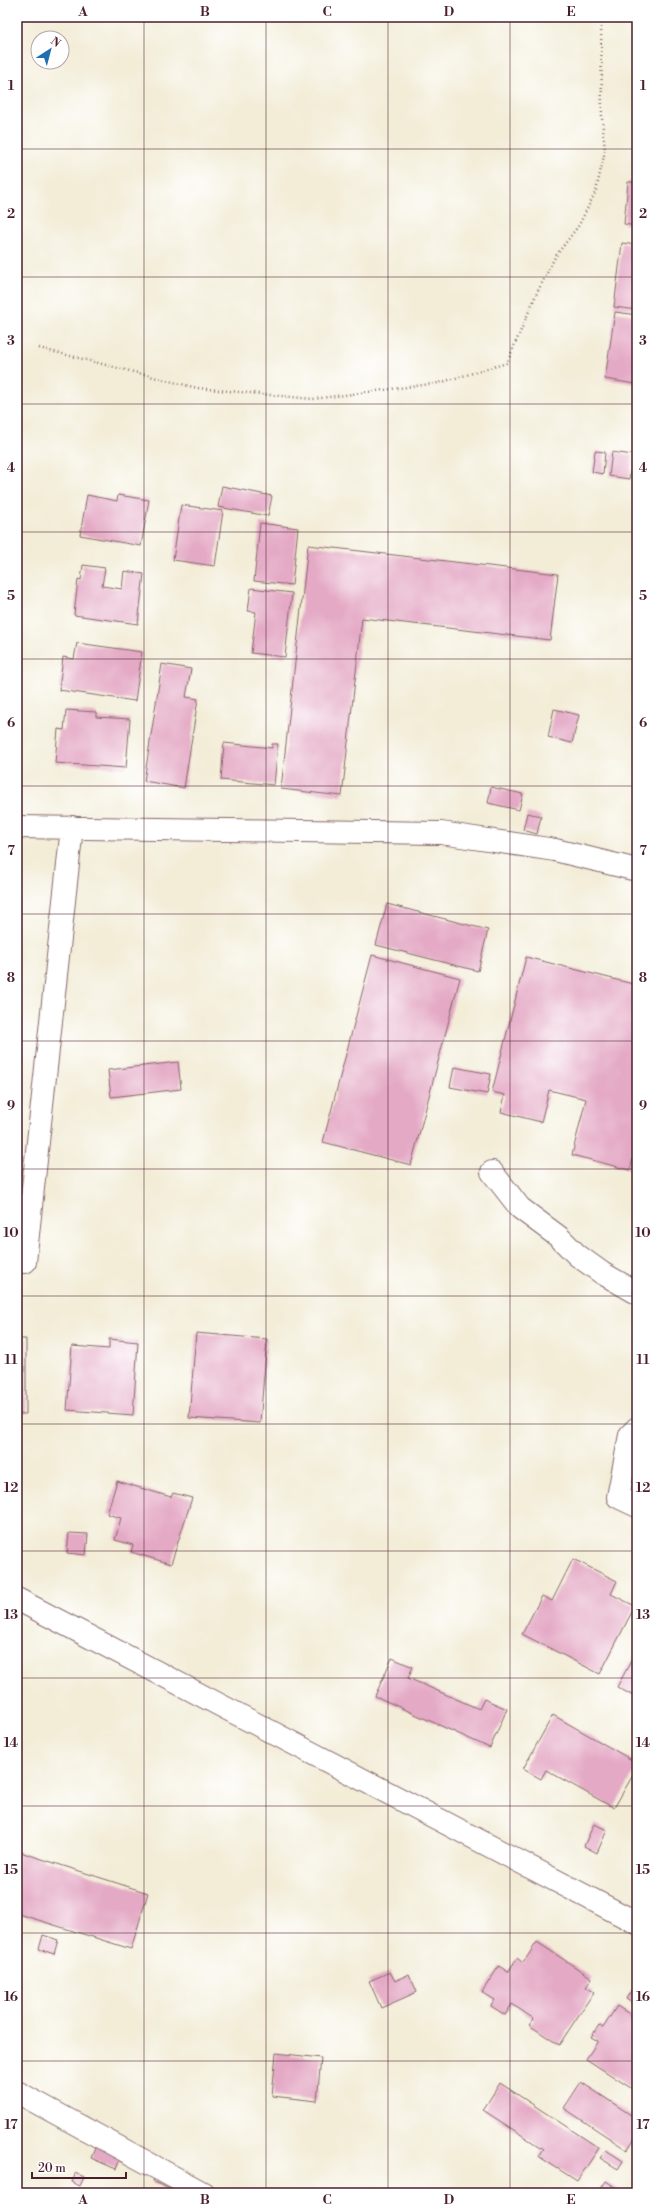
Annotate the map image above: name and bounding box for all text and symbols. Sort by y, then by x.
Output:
text: A [77,4,88,20]
text: B [200,4,210,20]
text: C [322,4,332,20]
text: D [444,4,454,20]
text: E [566,4,576,20]
north arrow [30,30,70,70]
text: N [48,34,63,51]
text: 1 [8,78,15,94]
text: 1 [640,78,647,94]
text: 2 [7,206,15,222]
text: 2 [639,206,647,222]
text: 3 [7,333,15,349]
text: 3 [639,333,647,349]
text: 4 [7,460,16,476]
text: 4 [639,460,648,476]
text: 5 [7,588,15,604]
text: 5 [639,588,647,604]
text: 6 [7,715,15,731]
text: 6 [639,715,647,731]
text: 7 [7,843,15,859]
text: 7 [639,843,647,859]
text: 8 [7,970,15,986]
text: 8 [639,970,647,986]
text: 9 [7,1098,15,1114]
text: 9 [639,1098,647,1114]
text: 10 [3,1225,19,1241]
text: 10 [635,1225,651,1241]
text: 11 [5,1352,18,1368]
text: 11 [637,1352,650,1368]
text: 12 [4,1480,18,1496]
text: 12 [636,1480,650,1496]
text: 13 [4,1607,18,1623]
text: 13 [636,1607,650,1623]
text: 14 [4,1735,18,1751]
text: 14 [636,1735,650,1751]
text: 15 [4,1862,18,1878]
text: 15 [636,1862,650,1878]
text: 16 [4,1989,18,2005]
text: 16 [636,1989,650,2005]
text: 17 [4,2117,18,2133]
text: 17 [636,2117,650,2133]
scale bar [32,2154,126,2180]
text: 20 m [38,2161,66,2176]
text: A [77,2192,88,2208]
text: B [200,2192,210,2208]
text: C [322,2192,332,2208]
text: D [444,2192,454,2208]
text: E [566,2192,576,2208]

